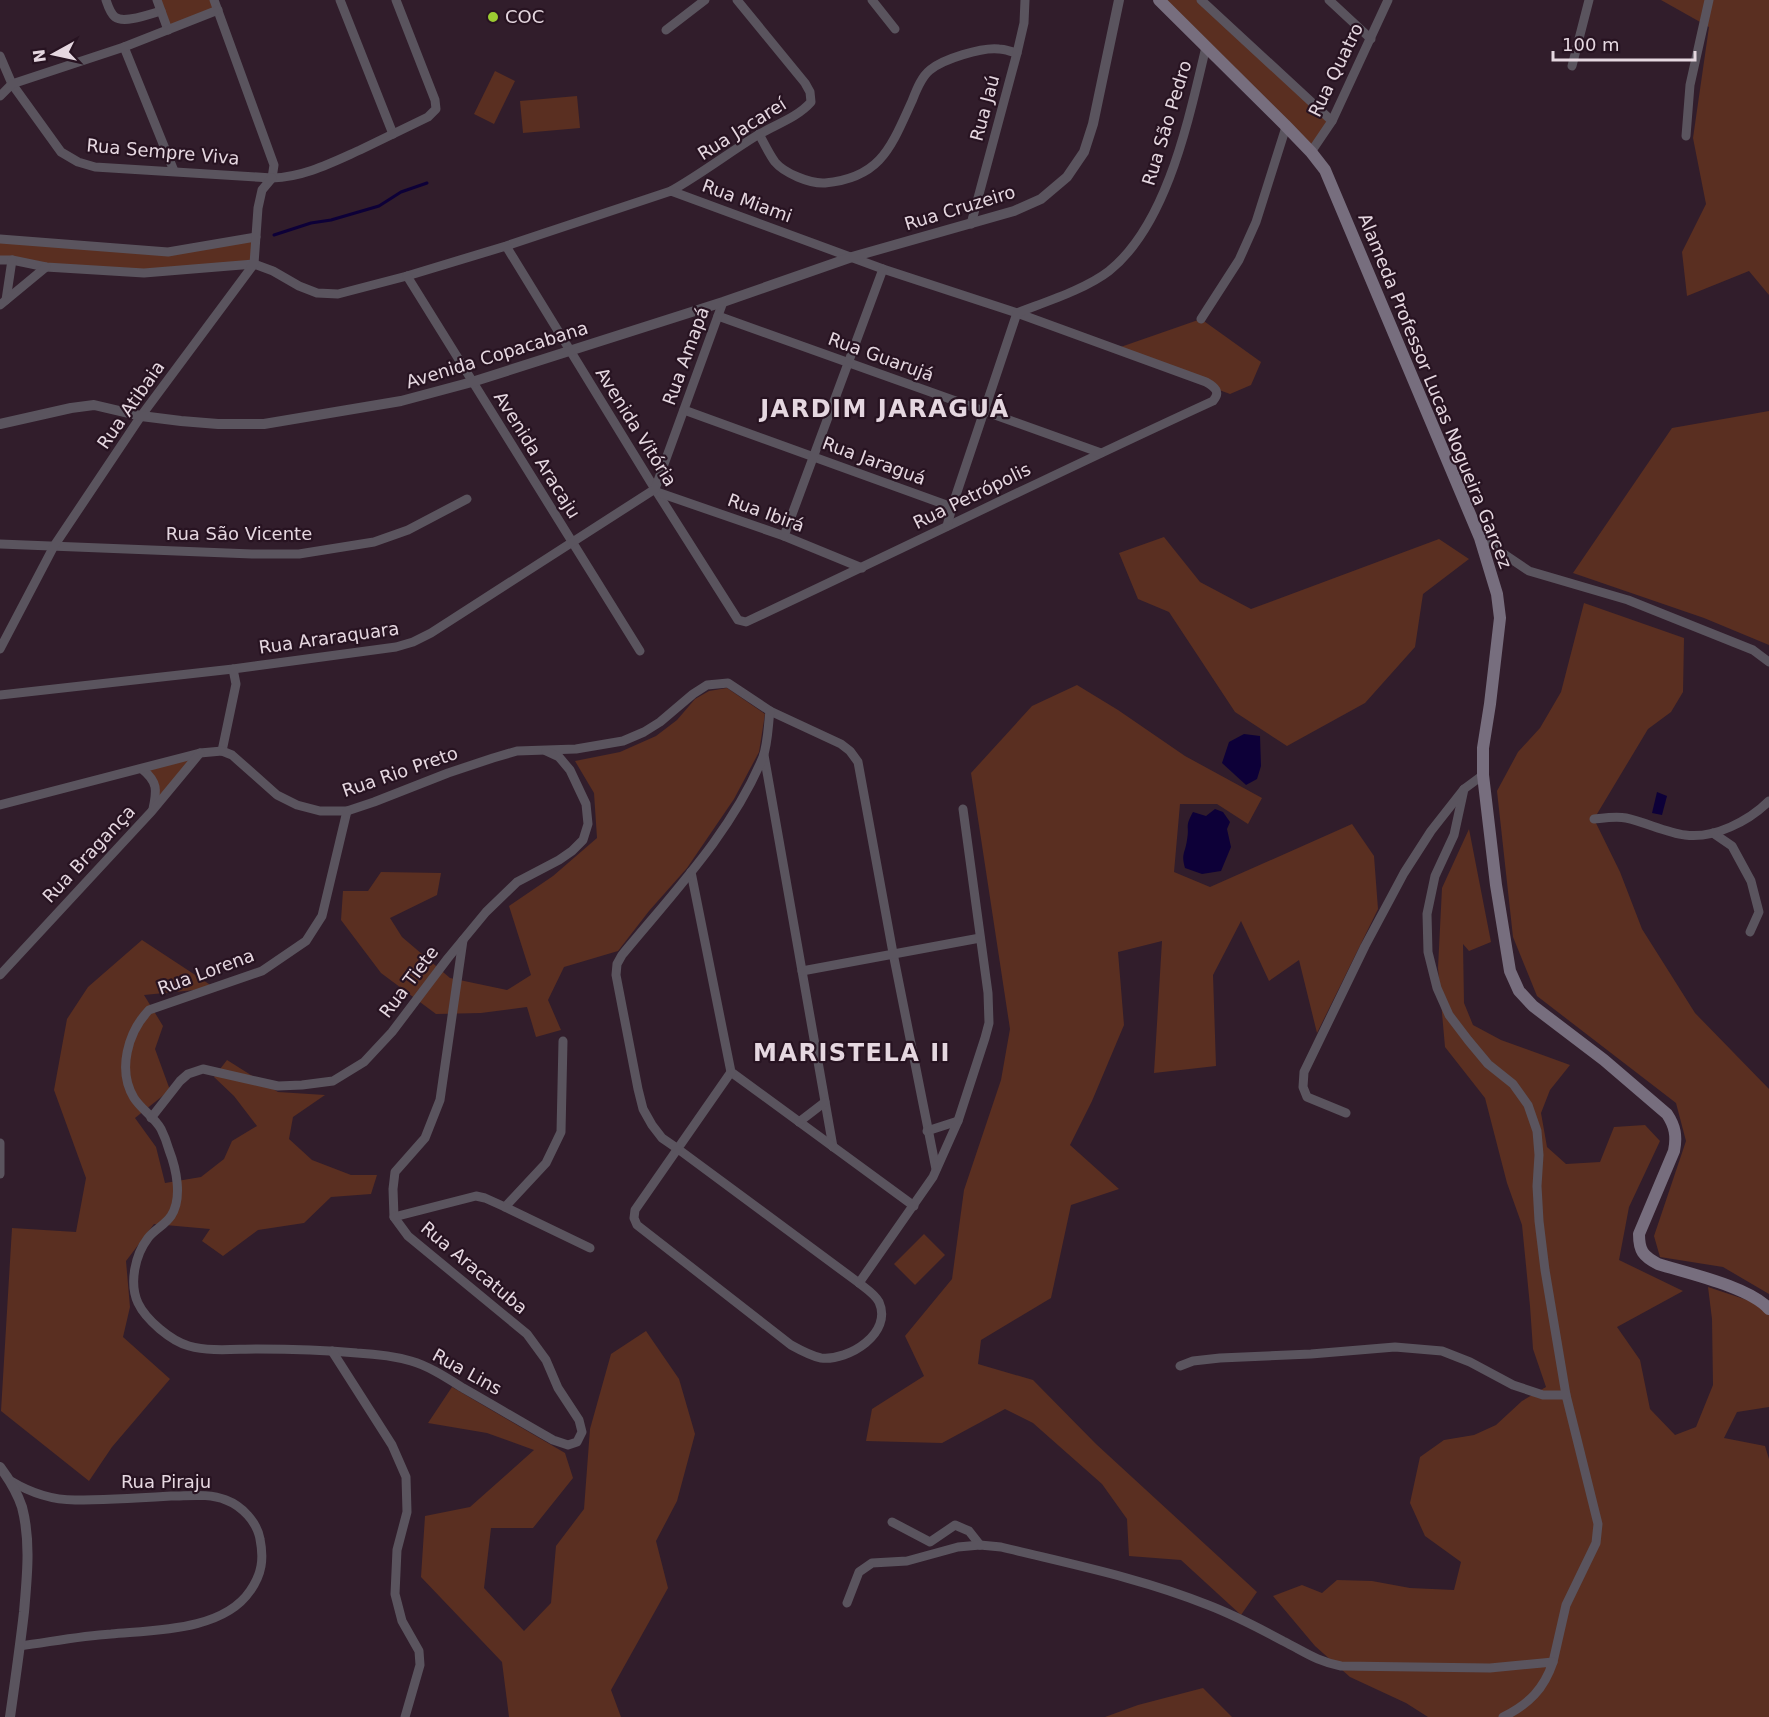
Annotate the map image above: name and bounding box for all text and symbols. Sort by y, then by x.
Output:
place label: COC [505,6,544,27]
marker: COC [486,10,500,24]
street label: Rua Quatro [1304,20,1367,120]
north arrow [24,24,84,84]
scale bar [1553,24,1696,62]
text: 100 m [1562,34,1620,55]
text: N [29,48,50,64]
street label: Rua São Pedro [1138,58,1196,188]
street label: Rua Jaú [966,73,1003,143]
street label: Rua Jacareí [694,93,791,164]
street label: Rua Sempre Viva [86,134,241,169]
street label: Rua Miami [699,175,795,226]
street label: Rua Cruzeiro [902,181,1018,234]
street label: Alameda Professor Lucas Nogueira Garcez [1354,210,1517,571]
street label: Rua Amapá [658,304,713,408]
street label: Avenida Copacabana [403,317,591,392]
street label: Rua Guarujá [825,328,937,385]
street label: Rua Atibaia [93,357,169,453]
street label: Avenida Vitória [591,364,681,490]
street label: Avenida Aracaju [490,387,585,522]
district label: JARDIM JARAGUÁ [758,394,1010,423]
street label: Rua Jaraguá [820,432,929,489]
street label: Rua Petrópolis [910,458,1034,533]
street label: Rua Ibirá [725,489,807,536]
street label: Rua São Vicente [166,523,312,544]
street label: Rua Araraquara [257,617,400,658]
street label: Rua Rio Preto [339,742,460,801]
street label: Rua Bragança [38,801,139,907]
street label: Rua Tiete [375,942,442,1022]
street label: Rua Lorena [155,944,257,999]
district label: MARISTELA II [753,1039,951,1067]
street label: Rua Aracatuba [417,1217,532,1318]
street label: Rua Lins [429,1344,505,1399]
street label: Rua Piraju [121,1471,211,1492]

